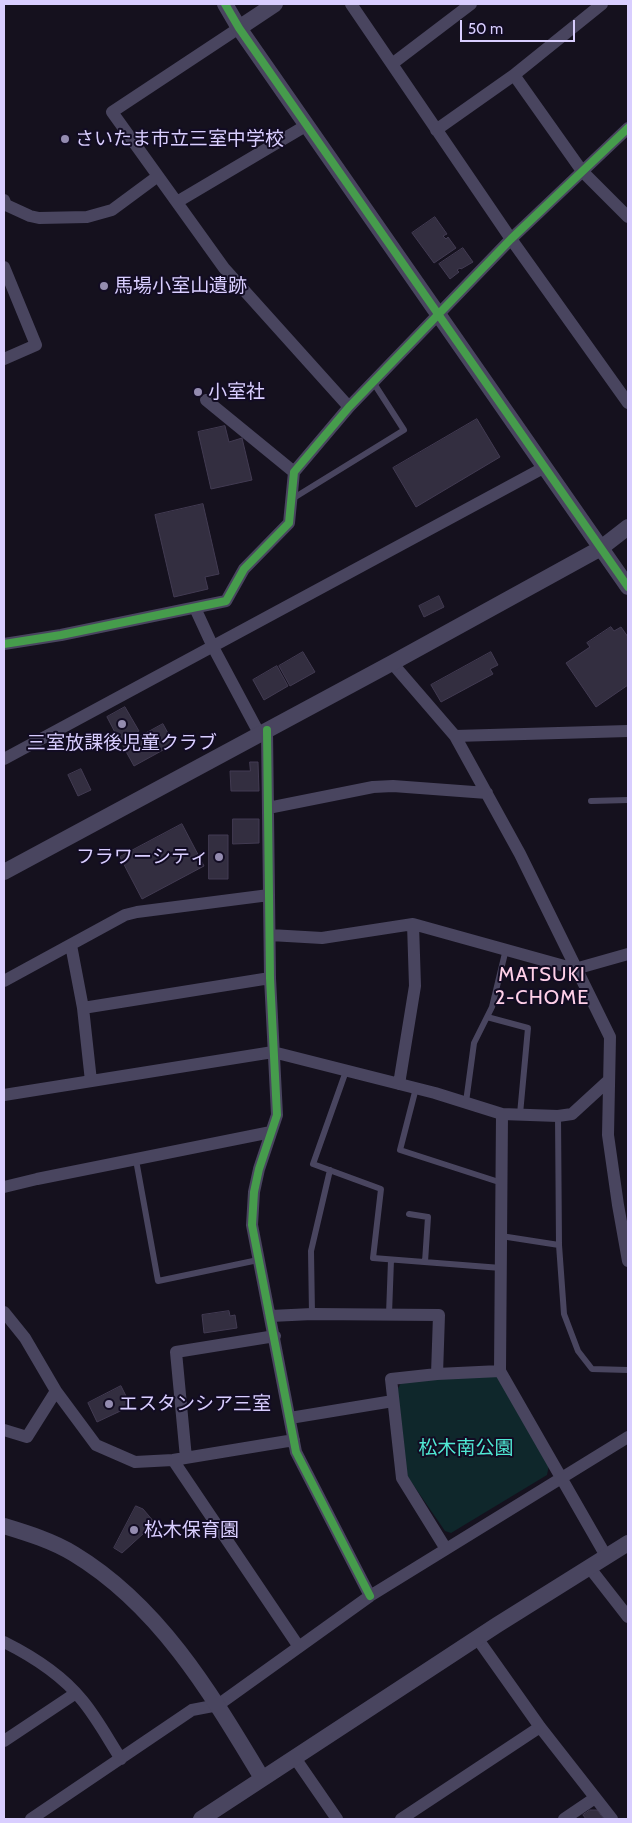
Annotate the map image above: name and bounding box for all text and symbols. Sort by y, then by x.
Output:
scale bar [462,10,577,42]
text: 50 m [468,20,503,38]
place label: さいたま市立三室中学校 [75,128,284,150]
marker: さいたま市立三室中学校 [59,133,71,145]
place label: 馬場小室山遺跡 [114,275,247,297]
marker: 馬場小室山遺跡 [98,280,110,292]
place label: 小室社 [208,381,265,403]
marker: 小室社 [192,386,204,398]
marker: 三室放課後児童クラブ [116,718,128,730]
place label: 三室放課後児童クラブ [27,732,217,754]
place label: フラワーシティ [76,846,209,868]
marker: フラワーシティ [213,851,225,863]
district label: MATSUKI 2-CHOME [494,963,590,1010]
place label: エスタンシア三室 [119,1393,271,1415]
marker: エスタンシア三室 [103,1398,115,1410]
park label: 松木南公園 [419,1437,513,1459]
place label: 松木保育園 [144,1519,239,1541]
marker: 松木保育園 [128,1524,140,1536]

